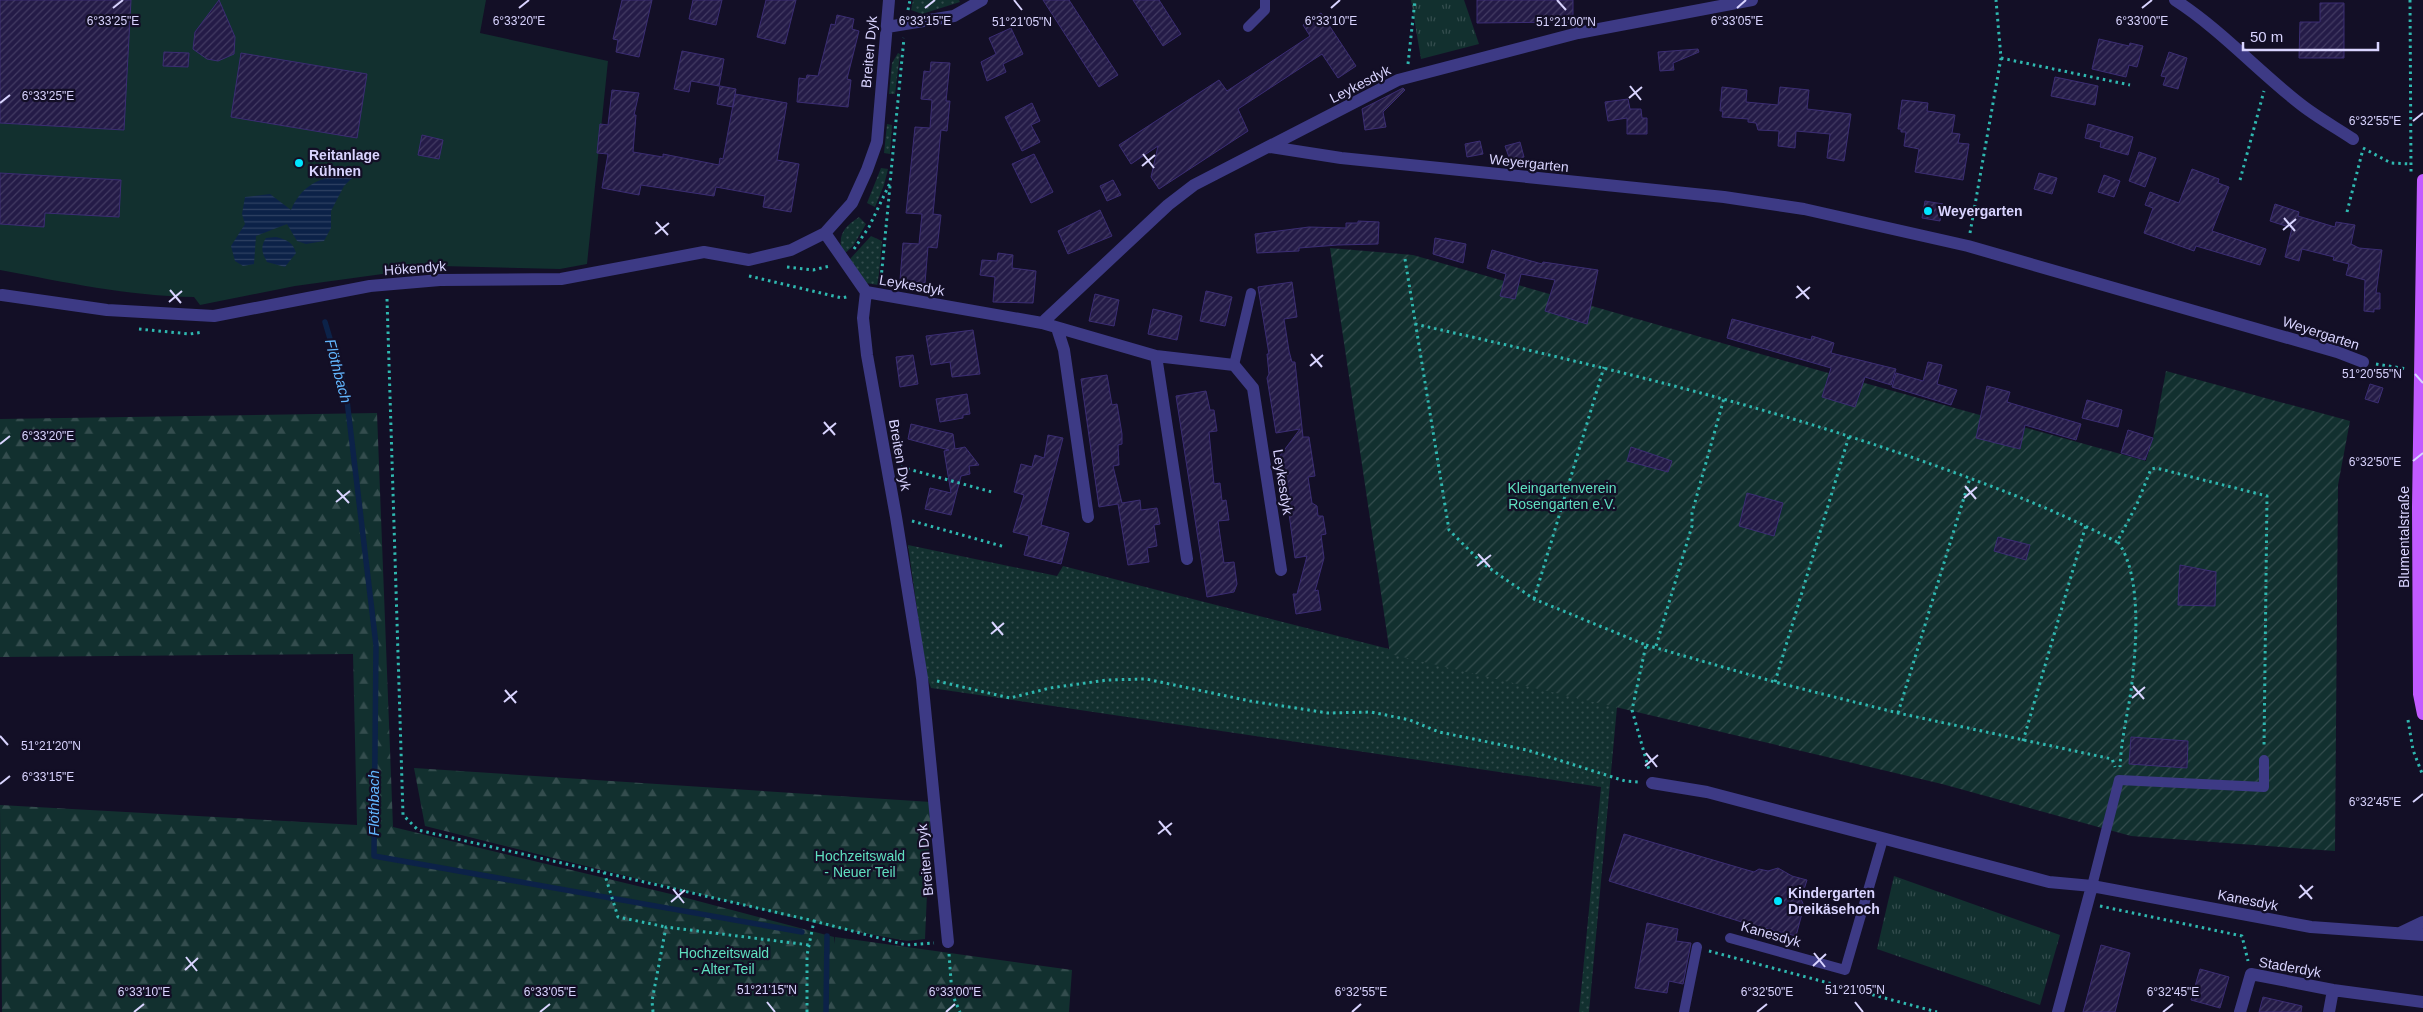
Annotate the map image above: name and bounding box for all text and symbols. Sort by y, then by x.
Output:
text: 6°33'25"E [87,14,139,28]
text: 6°33'20"E [493,14,545,28]
street label: Breiten Dyk [858,14,880,89]
text: 6°33'15"E [899,14,951,28]
text: 6°33'10"E [1305,14,1357,28]
text: 6°33'05"E [1711,14,1763,28]
text: 6°33'00"E [2116,14,2168,28]
text: 51°21'05"N [992,15,1052,29]
text: 51°21'00"N [1536,15,1596,29]
scale bar [2243,20,2378,52]
text: 50 m [2250,28,2283,45]
street label: Leykesdyk [1327,61,1394,106]
text: 6°33'25"E [22,89,74,103]
text: 6°32'55"E [2349,114,2401,128]
place label: Reitanlage Kühnen [309,147,380,179]
street label: Weyergarten [1488,151,1570,175]
marker: Reitanlage Kühnen [293,157,305,169]
place label: Weyergarten [1938,203,2023,219]
marker: Weyergarten [1922,205,1934,217]
street label: Hökendyk [383,258,448,278]
street label: Leykesdyk [878,271,947,299]
street label: Weyergarten [2281,313,2361,353]
water label: Flöthbach [322,337,355,405]
text: 51°20'55"N [2342,367,2402,381]
street label: Breiten Dyk [886,418,914,493]
text: 6°33'20"E [22,429,74,443]
street label: Leykesdyk [1270,448,1296,517]
text: 6°32'50"E [2349,455,2401,469]
park label: Kleingartenverein Rosengarten e.V. [1508,480,1616,512]
street label: Blumentalstraße [2396,486,2412,588]
text: 51°21'20"N [21,739,81,753]
text: 6°33'15"E [22,770,74,784]
water label: Flöthbach [365,770,382,836]
text: 6°32'45"E [2349,795,2401,809]
street label: Breiten Dyk [914,822,936,897]
park label: Hochzeitswald - Neuer Teil [815,848,905,880]
place label: Kindergarten Dreikäsehoch [1788,885,1880,917]
street label: Kanesdyk [2216,886,2281,914]
marker: Kindergarten Dreikäsehoch [1772,895,1784,907]
street label: Kanesdyk [1739,918,1804,950]
park label: Hochzeitswald - Alter Teil [679,945,769,977]
street label: Staderdyk [2258,954,2323,981]
text: 51°21'15"N [737,983,797,997]
text: 51°21'05"N [1825,983,1885,997]
text: 6°33'10"E [118,985,170,999]
text: 6°33'05"E [524,985,576,999]
text: 6°33'00"E [929,985,981,999]
text: 6°32'55"E [1335,985,1387,999]
text: 6°32'50"E [1741,985,1793,999]
text: 6°32'45"E [2147,985,2199,999]

